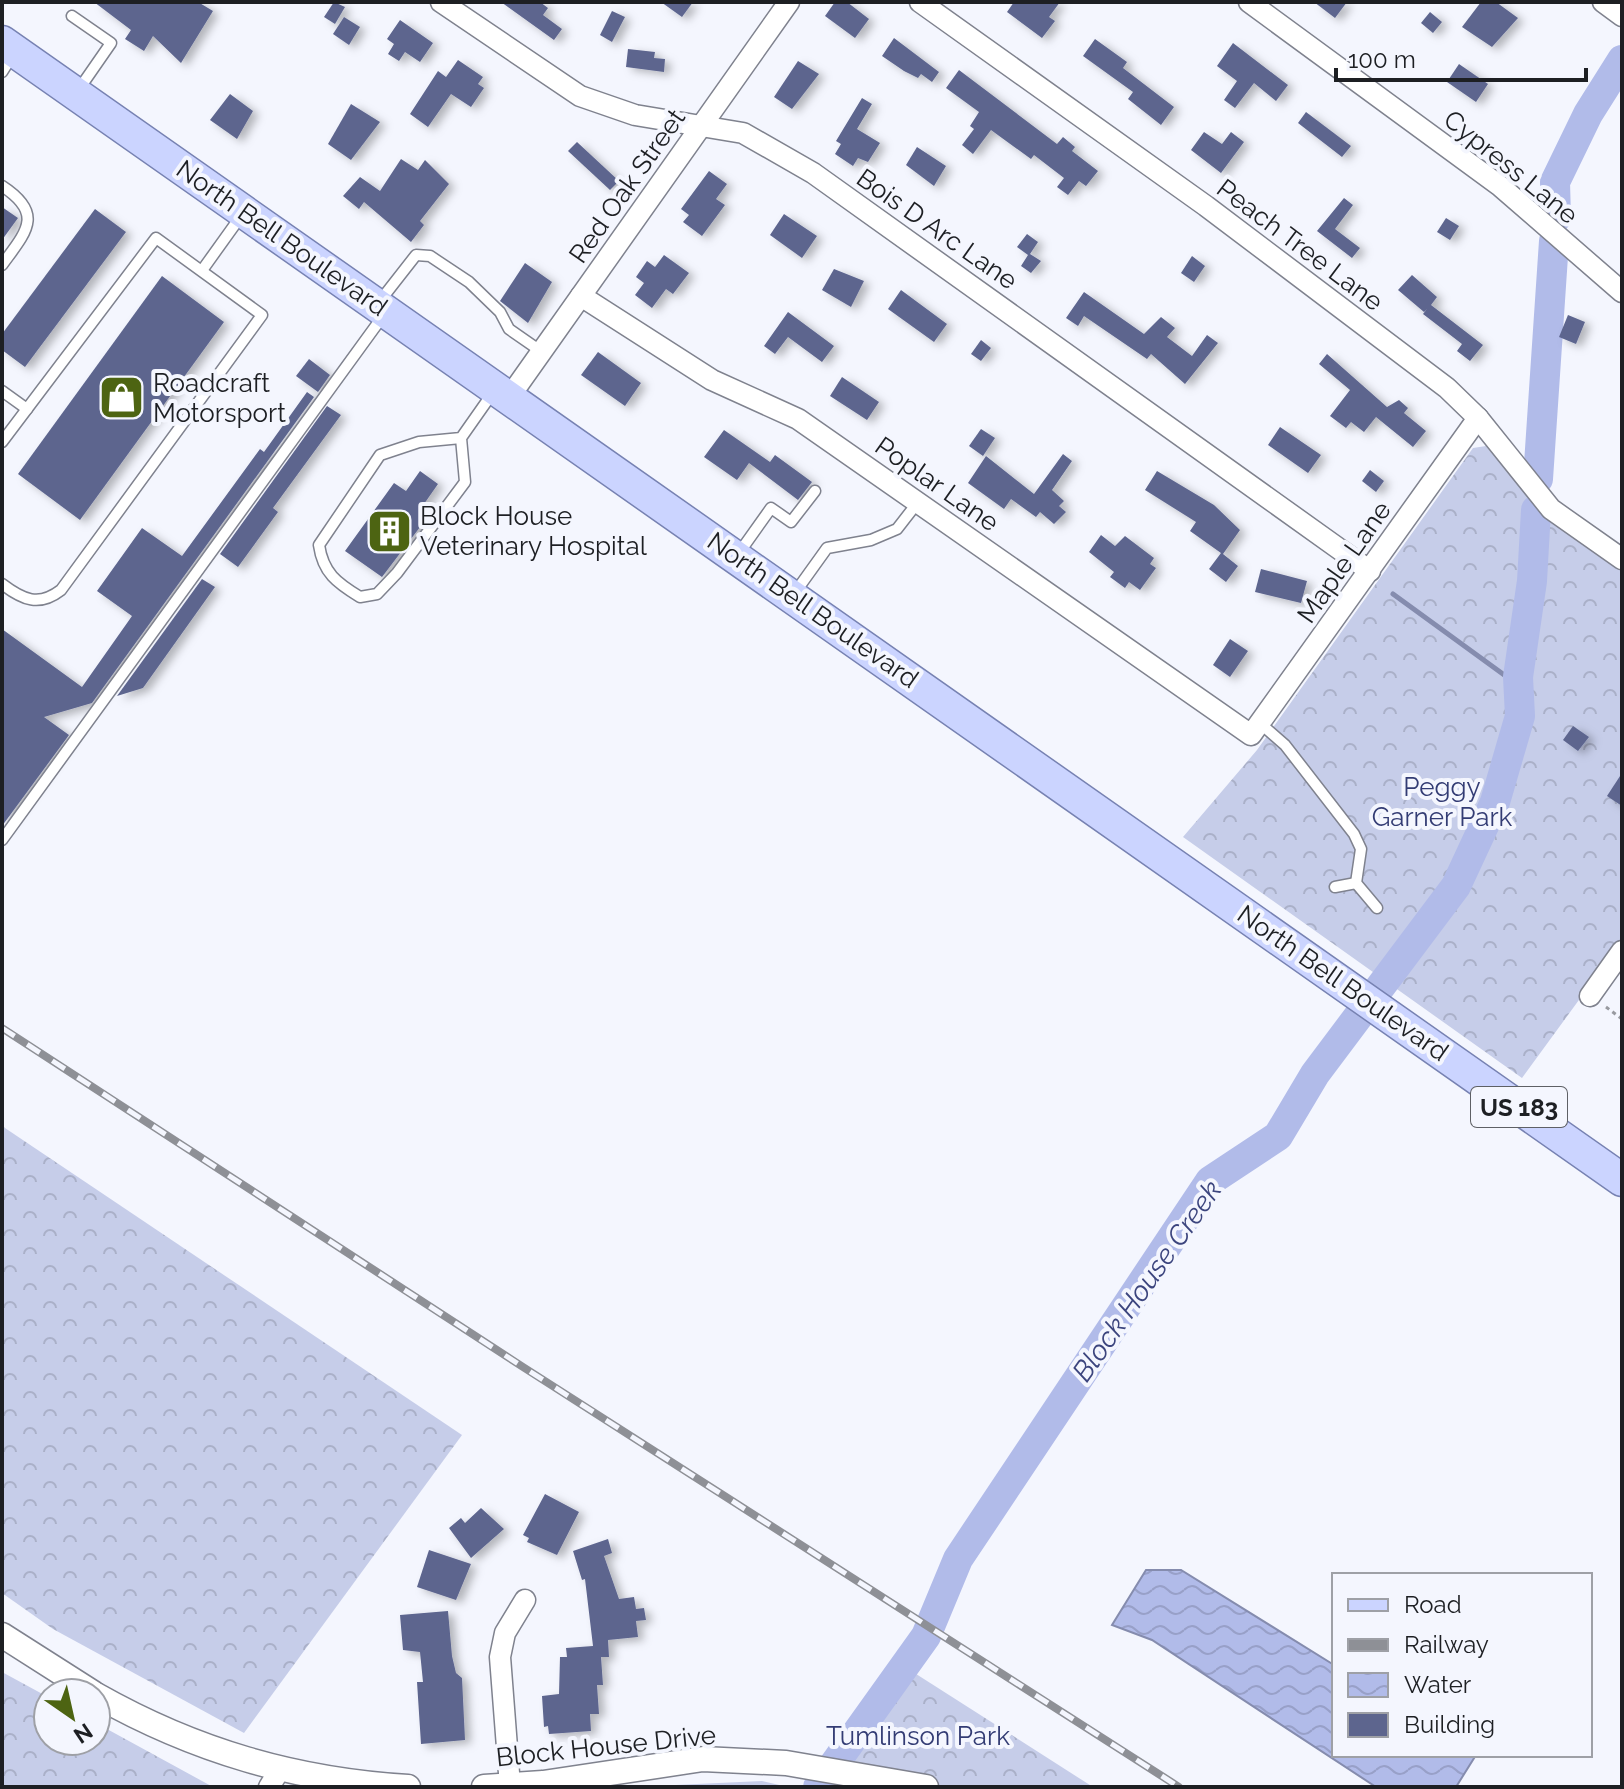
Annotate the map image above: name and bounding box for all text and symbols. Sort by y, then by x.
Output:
scale bar [1336,32,1586,82]
text: 100 m [1348,45,1416,74]
street label: Red Oak Street [563,103,691,269]
street label: Cypress Lane [1438,104,1584,230]
street label: North Bell Boulevard [171,154,393,322]
street label: Bois D Arc Lane [851,163,1023,295]
street label: Peach Tree Lane [1211,173,1389,317]
place label: Roadcraft Motorsport [153,368,286,428]
shop icon: Roadcraft Motorsport [98,374,146,422]
street label: Poplar Lane [870,431,1004,537]
street label: Maple Lane [1291,495,1397,629]
place label: Block House Veterinary Hospital [420,501,648,561]
building icon: Block House Veterinary Hospital [365,507,413,555]
street label: North Bell Boulevard [702,526,924,694]
park label: Peggy Garner Park [1372,772,1513,832]
street label: North Bell Boulevard [1232,899,1454,1067]
road number: US 183 [1471,1087,1567,1127]
water label: Block House Creek [1065,1174,1229,1388]
legend [1332,1573,1592,1757]
text: Road [1404,1590,1462,1619]
text: Railway [1404,1630,1489,1659]
text: Water [1404,1670,1472,1699]
north arrow [32,1677,112,1757]
text: Building [1404,1710,1495,1739]
text: N [69,1718,97,1749]
street label: Block House Drive [495,1720,717,1772]
park label: Tumlinson Park [826,1721,1010,1751]

